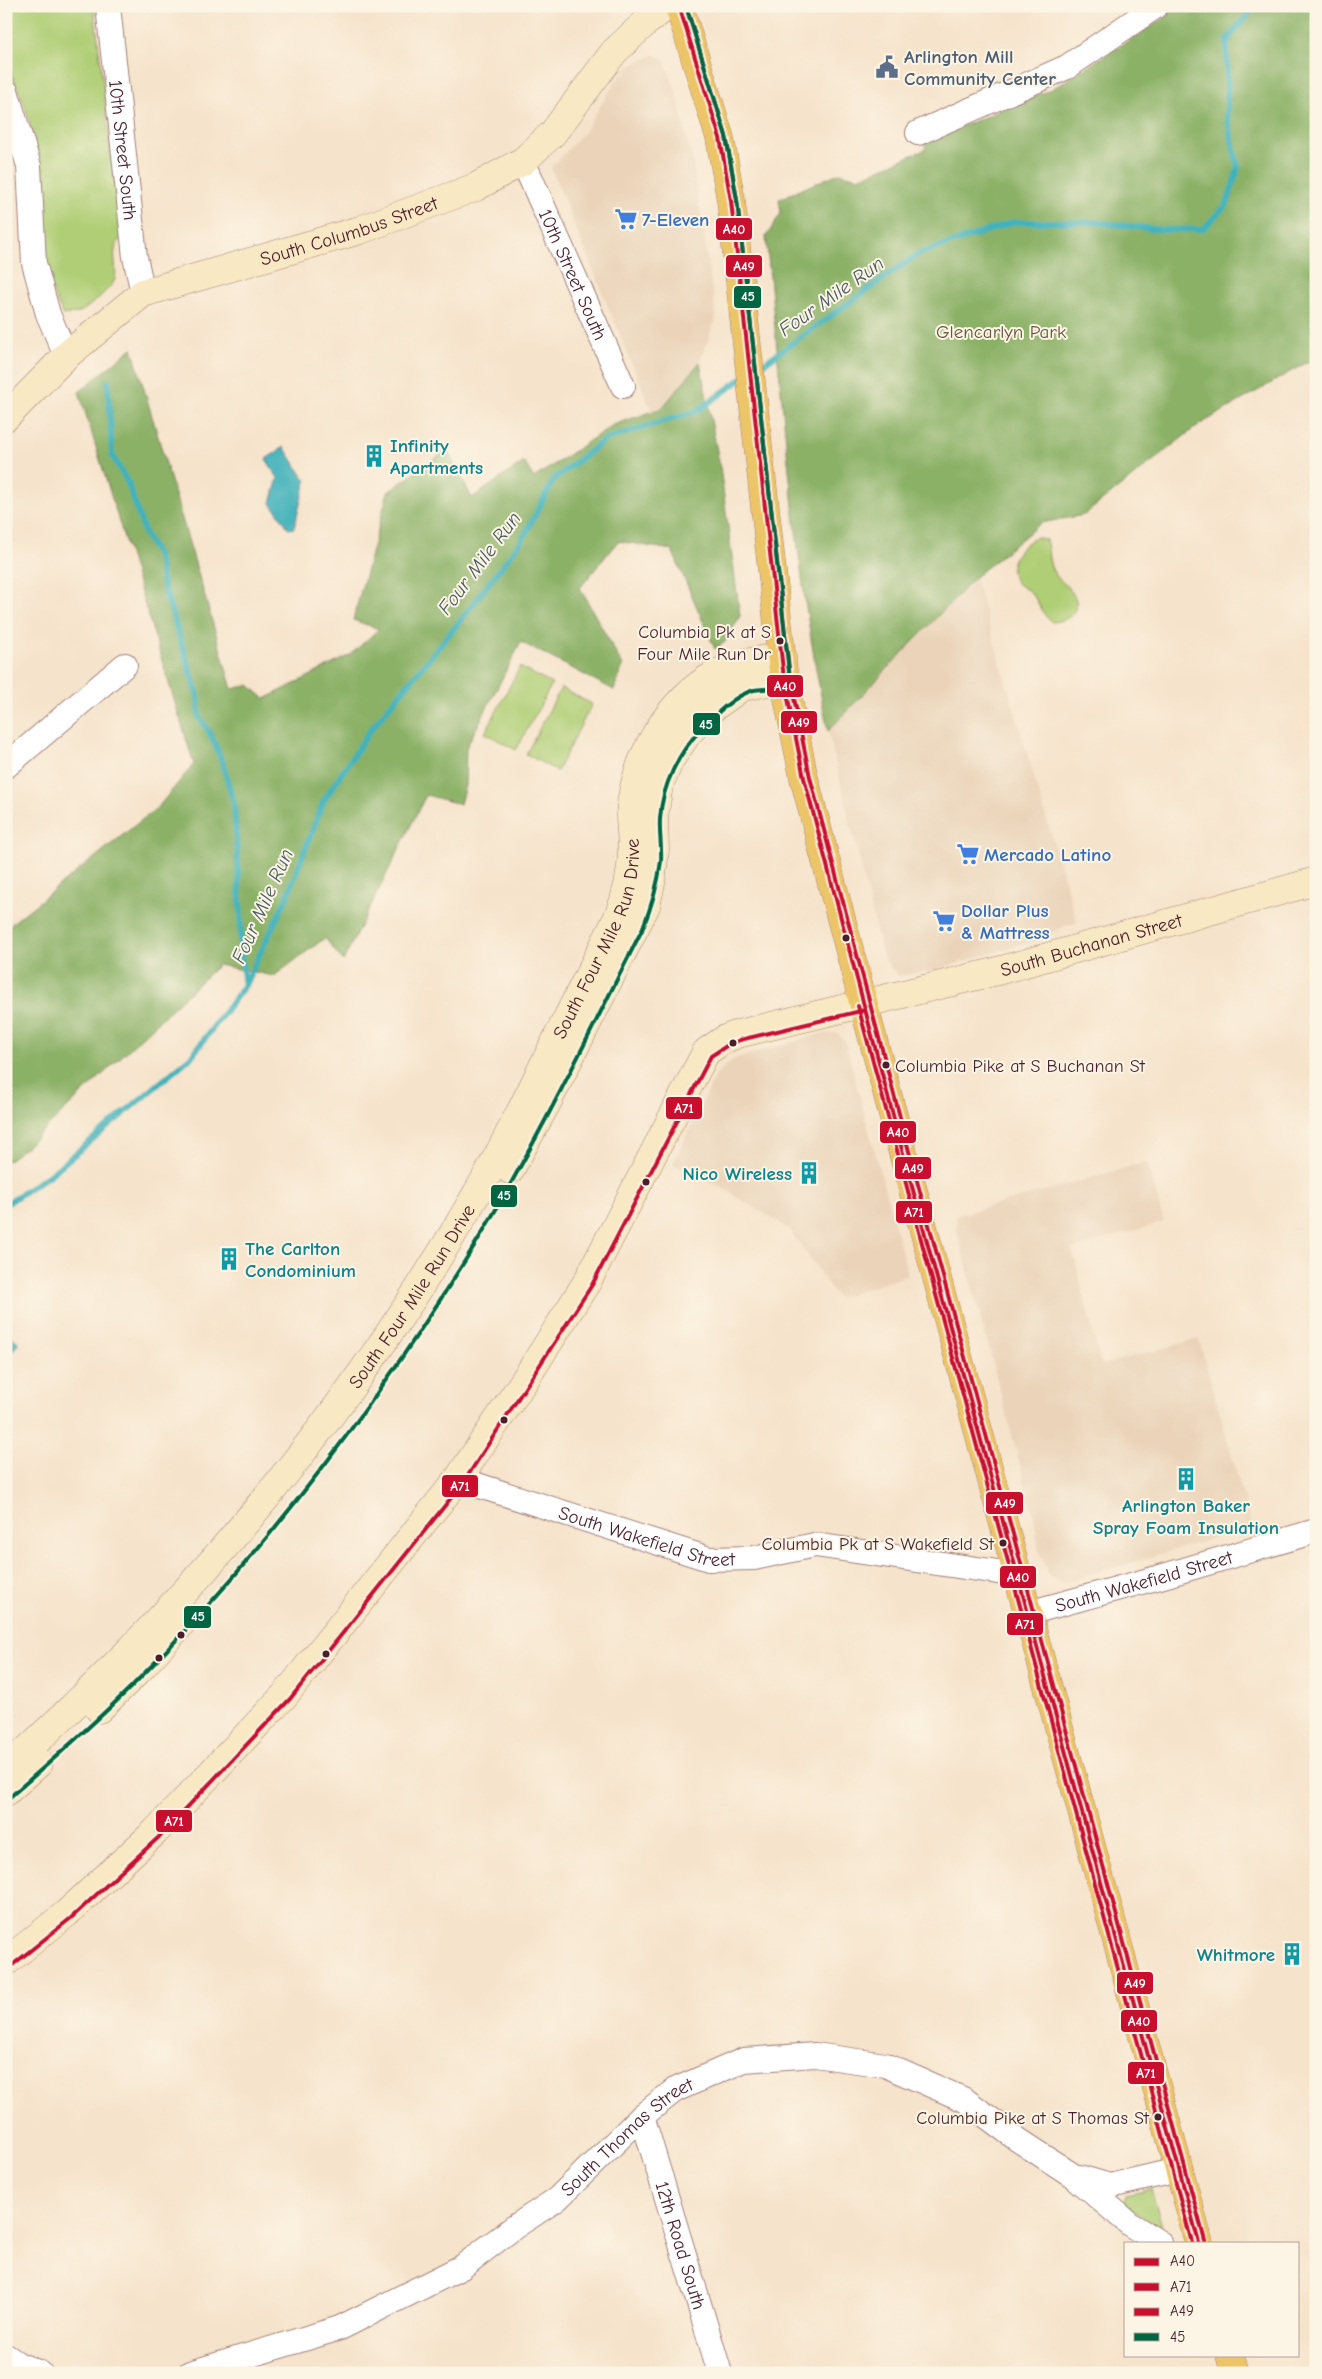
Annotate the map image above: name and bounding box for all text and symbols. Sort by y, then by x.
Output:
place label: Arlington Mill Community Center [904,46,1056,90]
public building icon: Arlington Mill Community Center [874,54,900,80]
street label: 10th Street South [104,79,141,222]
street label: South Columbus Street [258,192,441,270]
street label: 10th Street South [534,206,611,344]
supermarket icon: 7-Eleven [613,206,639,232]
place label: 7-Eleven [642,209,709,231]
line badge: A40 [715,217,753,241]
text: A40 [723,221,745,238]
water label: Four Mile Run [774,252,888,341]
line badge: A49 [725,254,763,278]
text: A49 [733,258,755,275]
line badge: 45 [733,285,762,309]
text: 45 [741,288,755,305]
park label: Glencarlyn Park [936,321,1067,343]
place label: Infinity Apartments [390,435,483,479]
building icon: Infinity Apartments [361,443,387,469]
water label: Four Mile Run [433,507,526,619]
place label: Columbia Pk at S Four Mile Run Dr [637,622,772,665]
marker: Columbia Pk at S Four Mile Run Dr [775,636,785,646]
line badge: A40 [766,674,804,698]
text: A40 [774,678,796,695]
line badge: A49 [780,710,818,734]
line badge: 45 [692,712,721,736]
text: A49 [788,714,810,731]
text: 45 [699,716,713,733]
street label: South Four Mile Run Drive [549,838,644,1043]
supermarket icon: Mercado Latino [955,841,981,867]
place label: Mercado Latino [984,844,1111,866]
water label: Four Mile Run [227,845,298,967]
place label: Dollar Plus & Mattress [961,900,1050,944]
supermarket icon: Dollar Plus & Mattress [931,908,957,934]
street label: South Buchanan Street [998,909,1185,982]
unlabelled marker [841,933,851,943]
unlabelled marker [728,1038,738,1048]
place label: Columbia Pike at S Buchanan St [895,1056,1146,1077]
marker: Columbia Pike at S Buchanan St [881,1060,891,1070]
line badge: A71 [665,1096,703,1120]
text: A71 [674,1100,694,1117]
line badge: A40 [879,1120,917,1144]
text: A40 [887,1124,909,1141]
line badge: A49 [894,1156,932,1180]
building icon: Nico Wireless [796,1160,822,1186]
text: A49 [902,1160,924,1177]
place label: Nico Wireless [682,1163,792,1185]
unlabelled marker [641,1177,651,1187]
line badge: 45 [490,1184,518,1208]
text: 45 [497,1187,511,1204]
line badge: A71 [895,1200,933,1224]
street label: South Four Mile Run Drive [344,1201,480,1393]
text: A71 [904,1204,924,1221]
place label: The Carlton Condominium [245,1238,356,1282]
building icon: The Carlton Condominium [216,1246,242,1272]
unlabelled marker [499,1415,509,1425]
building icon: Arlington Baker Spray Foam Insulation [1173,1466,1199,1492]
line badge: A71 [441,1474,479,1498]
text: A71 [450,1478,470,1495]
line badge: A49 [985,1491,1024,1515]
text: A49 [994,1495,1016,1512]
place label: Arlington Baker Spray Foam Insulation [1093,1495,1279,1539]
street label: South Wakefield Street [556,1502,736,1571]
place label: Columbia Pk at S Wakefield St [761,1534,995,1555]
marker: Columbia Pk at S Wakefield St [998,1538,1008,1548]
street label: South Wakefield Street [1053,1546,1236,1617]
line badge: A40 [999,1565,1037,1589]
text: A40 [1007,1569,1029,1586]
line badge: 45 [183,1605,212,1629]
text: 45 [191,1608,205,1625]
line badge: A71 [1006,1612,1044,1636]
text: A71 [1015,1616,1035,1633]
unlabelled marker [176,1630,186,1640]
unlabelled marker [321,1649,331,1659]
unlabelled marker [154,1653,164,1663]
line badge: A71 [155,1809,193,1833]
text: A71 [164,1813,184,1830]
building icon: Whitmore [1279,1941,1305,1967]
place label: Whitmore [1197,1944,1275,1966]
line badge: A49 [1116,1971,1154,1995]
text: A49 [1124,1975,1146,1992]
line badge: A40 [1120,2009,1158,2033]
text: A40 [1128,2013,1150,2030]
line badge: A71 [1127,2061,1165,2085]
text: A71 [1136,2065,1156,2082]
street label: South Thomas Street [557,2073,697,2201]
place label: Columbia Pike at S Thomas St [916,2108,1150,2129]
marker: Columbia Pike at S Thomas St [1153,2112,1163,2122]
street label: 12th Road South [650,2179,710,2312]
legend [1124,2242,1300,2356]
text: A40 [1170,2252,1195,2270]
text: A71 [1170,2278,1192,2296]
text: A49 [1170,2302,1194,2320]
text: 45 [1170,2328,1185,2346]

